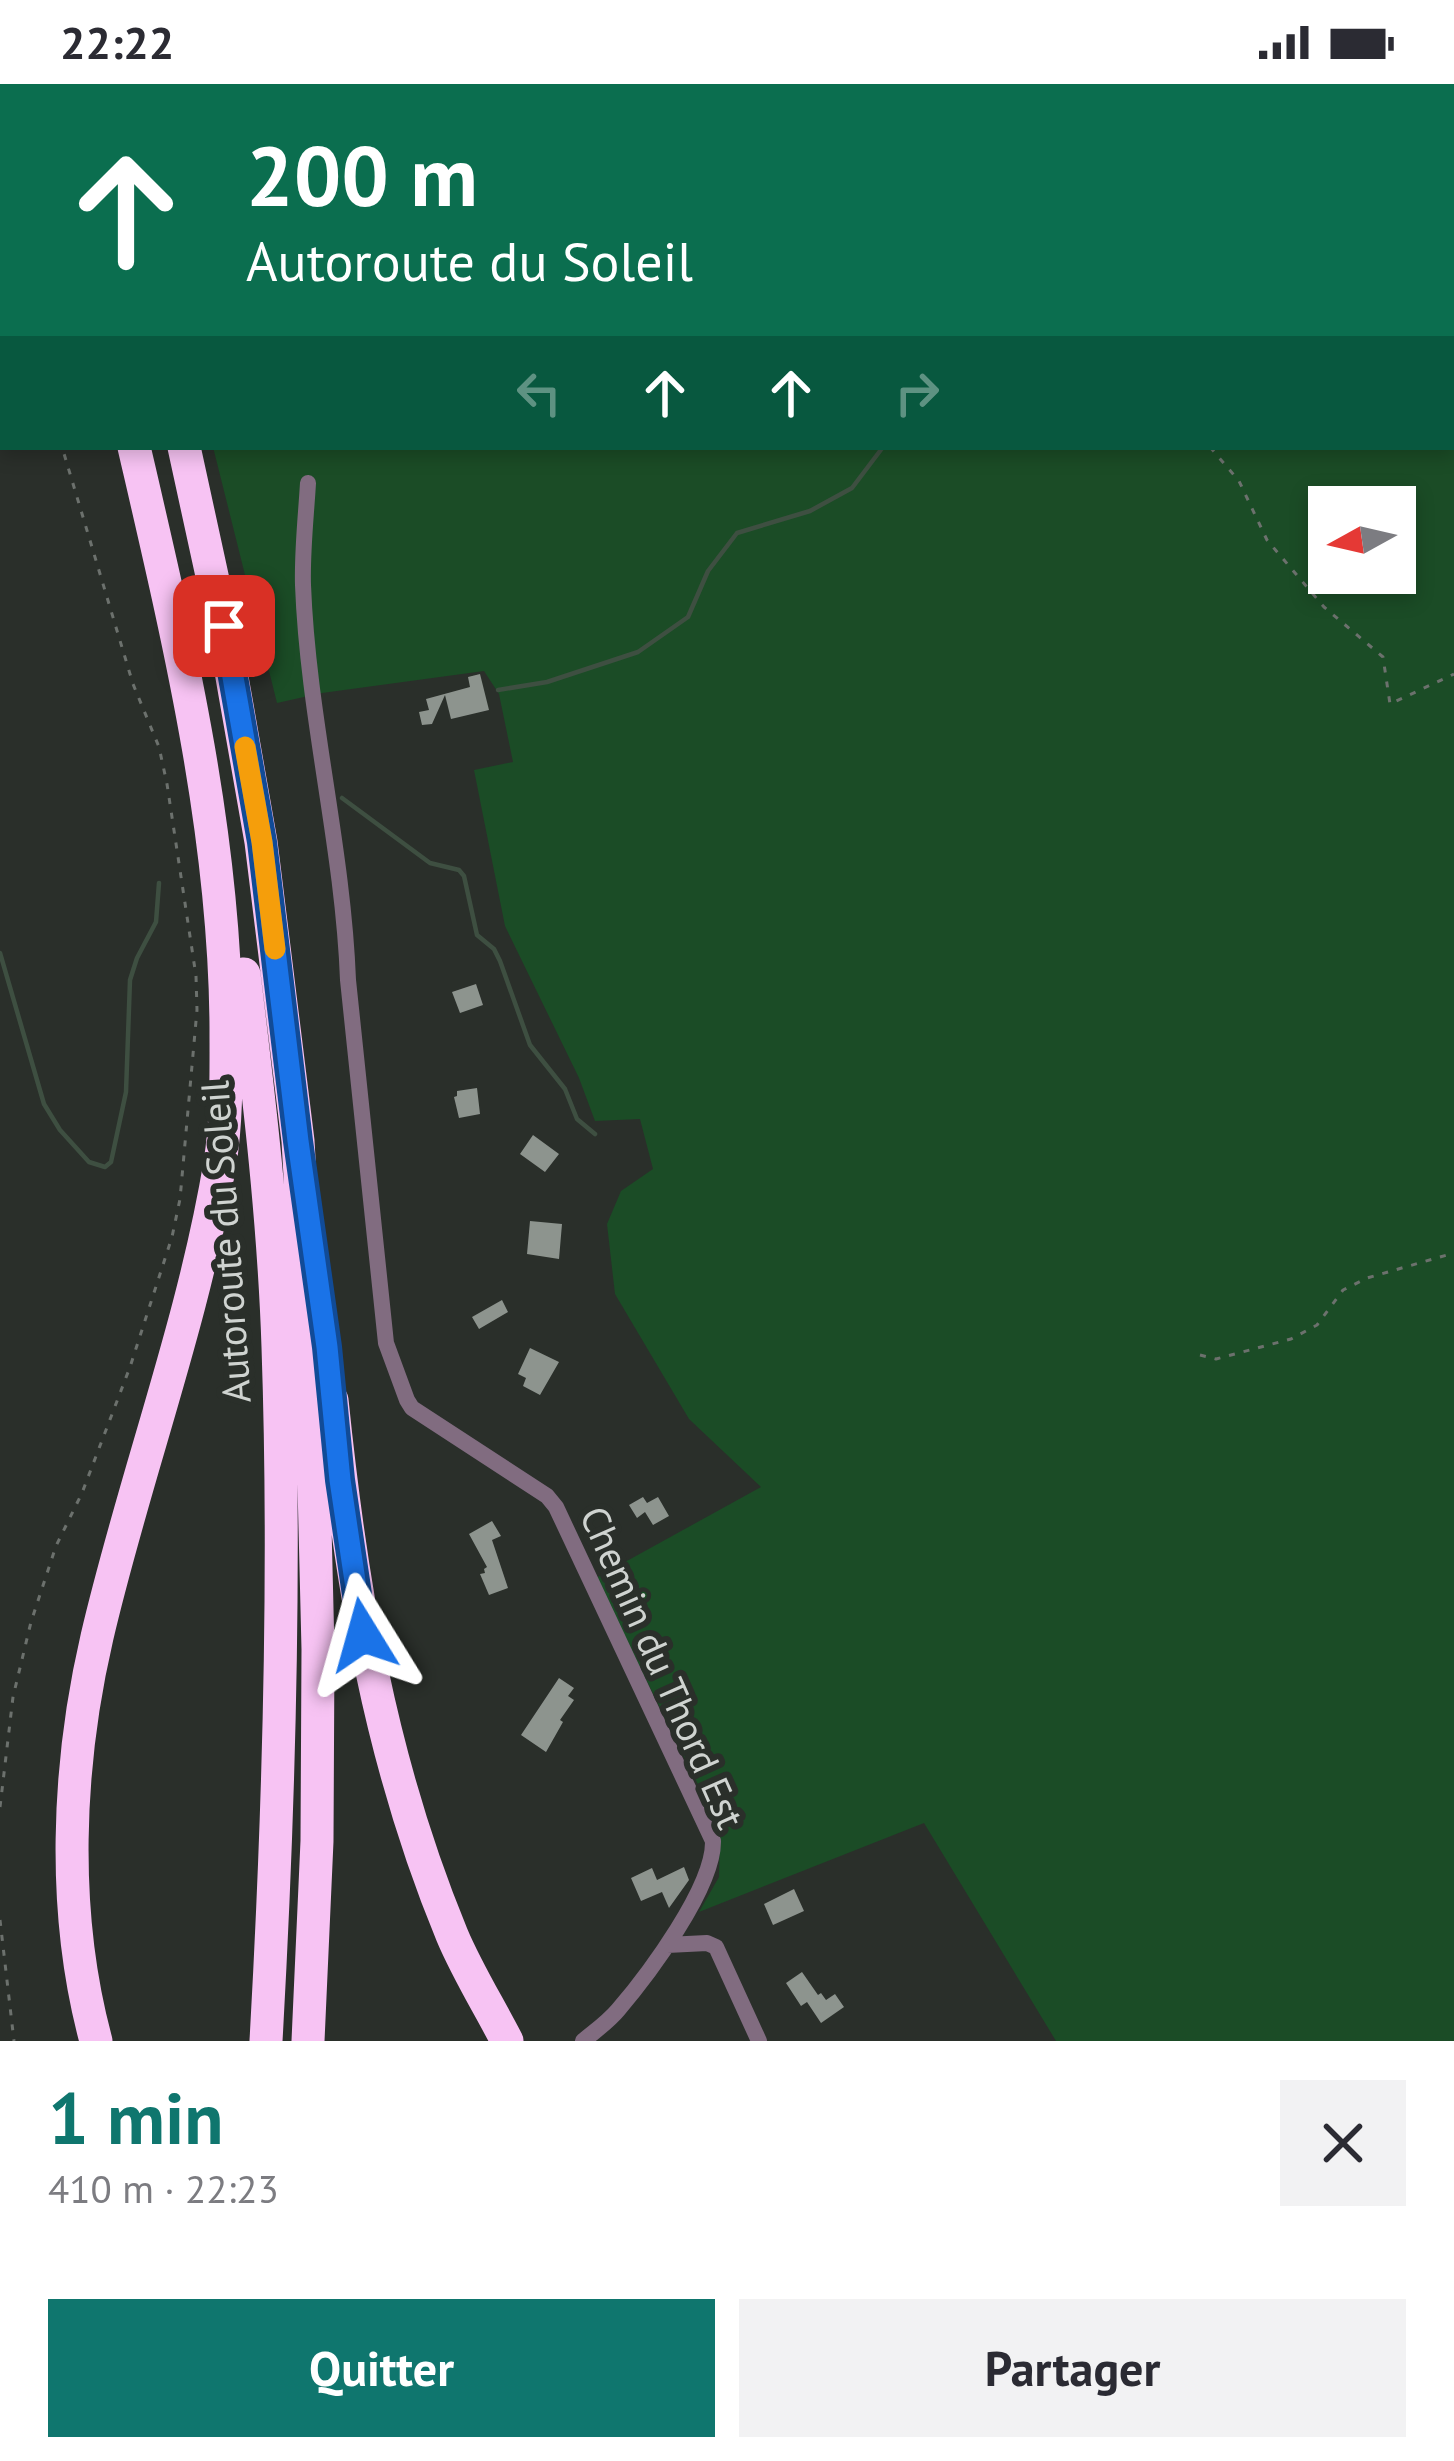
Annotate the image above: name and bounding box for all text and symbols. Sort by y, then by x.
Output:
text: 22:22 [60,13,174,71]
text: 200 m [246,120,478,229]
icon: ahead [48,132,204,288]
text: Autoroute du Soleil [246,226,693,296]
icon: left [506,360,572,426]
icon: ahead [632,360,698,426]
icon: ahead [758,360,824,426]
icon: right [884,360,950,426]
north arrow [1308,486,1416,594]
map controls [1308,486,1416,594]
pin [173,575,275,677]
icon: arrive [191,593,257,659]
street label: Autoroute du Soleil [188,1079,262,1405]
street label: Chemin du Thord Est [569,1498,757,1836]
position arrow [300,1572,426,1698]
text: 1 min [48,2071,224,2164]
button: close [1280,2080,1406,2206]
text: 410 m · 22:23 [48,2163,279,2214]
button: Quitter [48,2299,715,2437]
button: Partager [739,2299,1406,2437]

